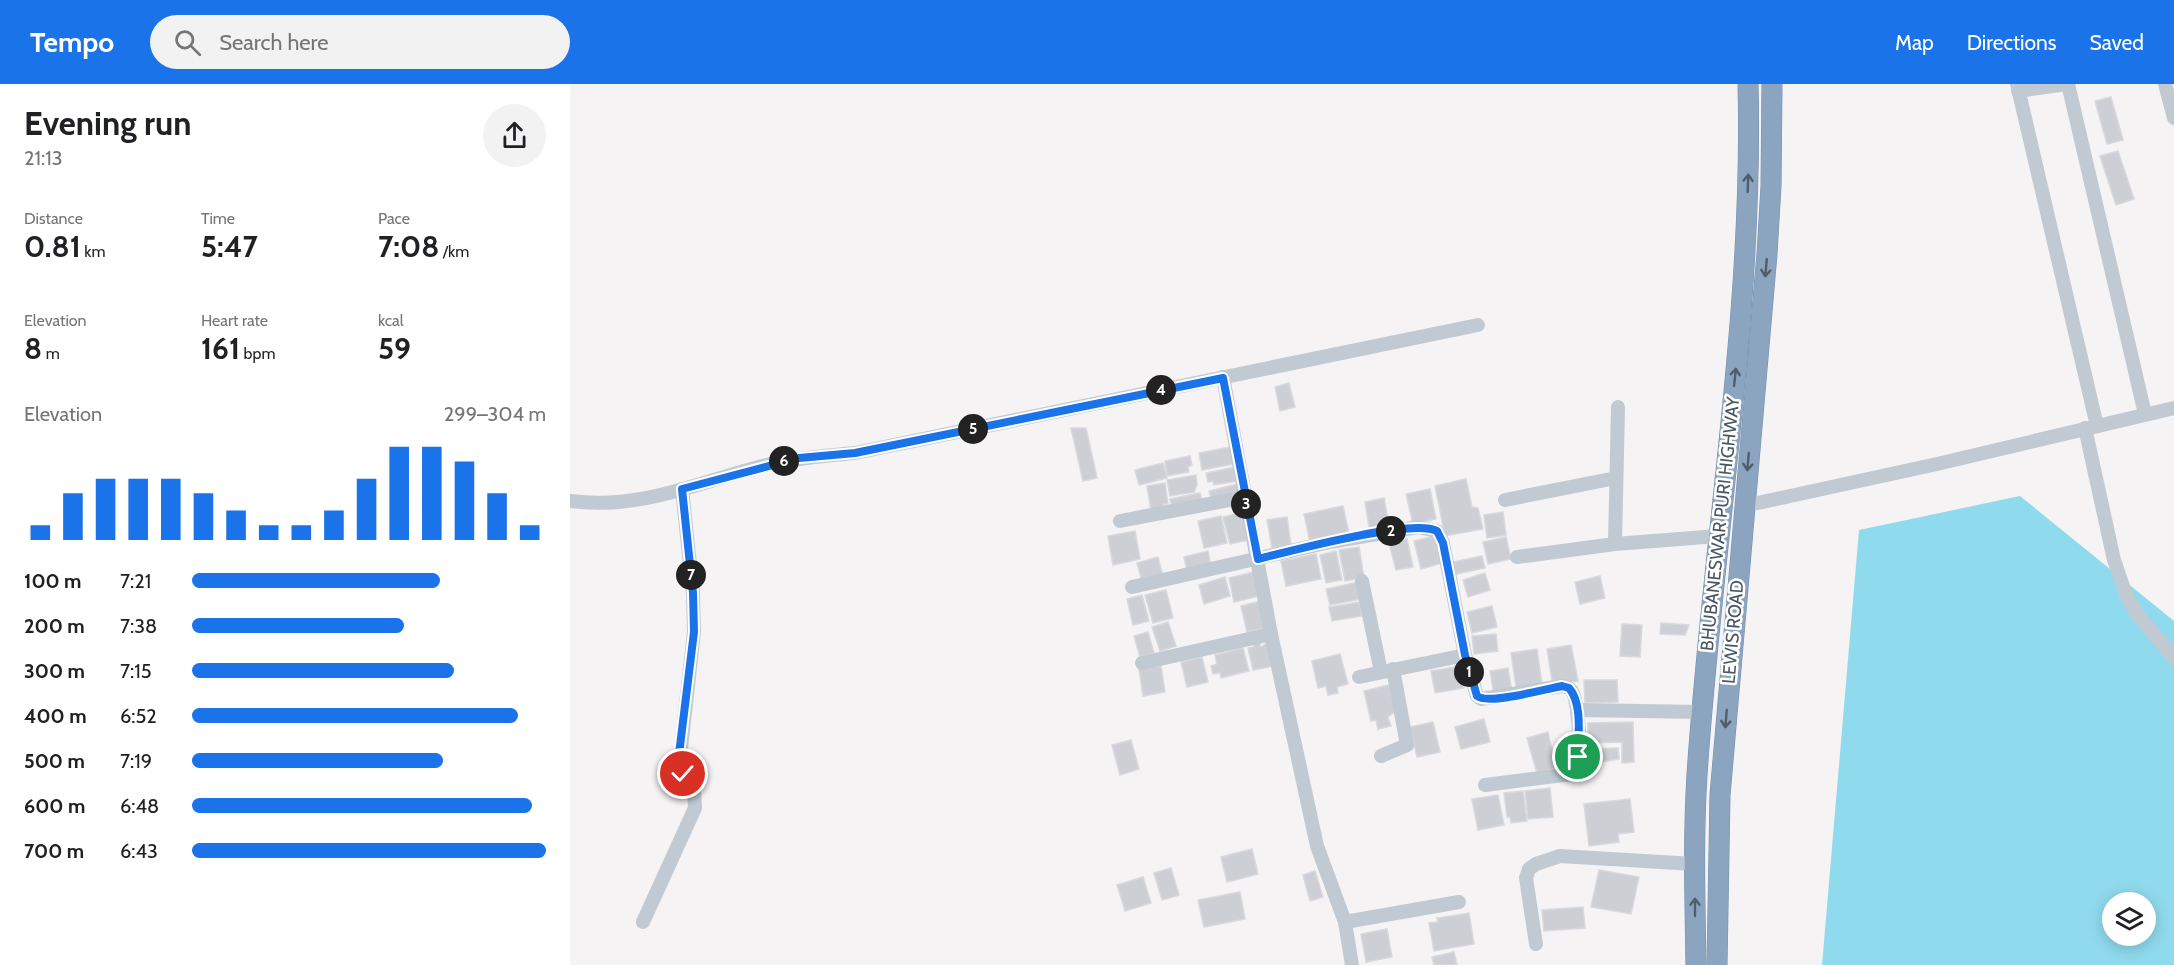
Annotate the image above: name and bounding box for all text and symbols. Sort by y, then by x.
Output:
search box [150,15,570,69]
text: Tempo [30,25,114,59]
icon: search [171,26,204,59]
text: Search here [219,29,329,56]
text: Map [1895,30,1934,55]
text: Directions [1967,30,2056,55]
text: Saved [2089,30,2144,55]
text: Evening run [24,103,191,143]
button: share [483,104,546,167]
text: 21:13 [24,146,63,170]
one-way arrow [1743,173,1754,193]
text: Distance [24,209,83,228]
text: Time [201,209,235,228]
text: Pace [378,209,410,228]
text: 0.81 [24,228,81,265]
text: 5:47 [201,228,258,265]
text: 7:08 [378,228,439,265]
text: km [81,242,106,261]
text: /km [439,242,469,261]
one-way arrow [1760,258,1771,278]
text: Elevation [24,311,87,330]
text: Heart rate [201,311,268,330]
text: kcal [378,311,404,330]
text: 8 [24,330,42,367]
text: 161 [201,330,240,367]
text: 59 [378,330,411,367]
text: m [42,344,60,363]
text: bpm [240,344,275,363]
one-way arrow [1730,368,1741,388]
pin: 4 [1146,375,1176,405]
text: 4 [1156,380,1166,399]
street label: BHUBANESWAR PURI HIGHWAY [1696,395,1744,652]
text: Elevation [24,402,102,426]
text: 299–304 m [444,402,546,426]
pin: 5 [958,414,988,444]
text: 5 [969,419,977,438]
pin: 6 [769,446,799,476]
text: 6 [780,451,789,470]
one-way arrow [1742,452,1753,472]
pin: 3 [1231,489,1261,519]
text: 3 [1242,494,1250,513]
pin: 2 [1376,516,1406,546]
text: 2 [1387,521,1395,540]
pin: 7 [676,560,706,590]
text: 7 [687,565,695,584]
text: 100 m [24,569,82,593]
text: 7:21 [120,569,151,593]
street label: LEWIS ROAD [1718,579,1748,685]
text: 200 m [24,614,85,638]
text: 7:38 [120,614,157,638]
pin: 1 [1454,657,1484,687]
text: 300 m [24,659,85,683]
text: 7:15 [120,659,152,683]
text: 1 [1466,662,1472,681]
text: 400 m [24,704,87,728]
text: 6:52 [120,704,157,728]
one-way arrow [1720,709,1731,729]
pin [1552,731,1603,782]
icon: arrive [1561,740,1594,773]
pin [657,748,708,799]
text: 500 m [24,749,85,773]
text: 7:19 [120,749,152,773]
icon: check [666,757,699,790]
text: 600 m [24,794,85,818]
text: 6:48 [120,794,159,818]
text: 700 m [24,839,84,863]
text: 6:43 [120,839,158,863]
map controls [2102,892,2156,946]
button: layers [2102,892,2156,946]
one-way arrow [1689,897,1701,917]

